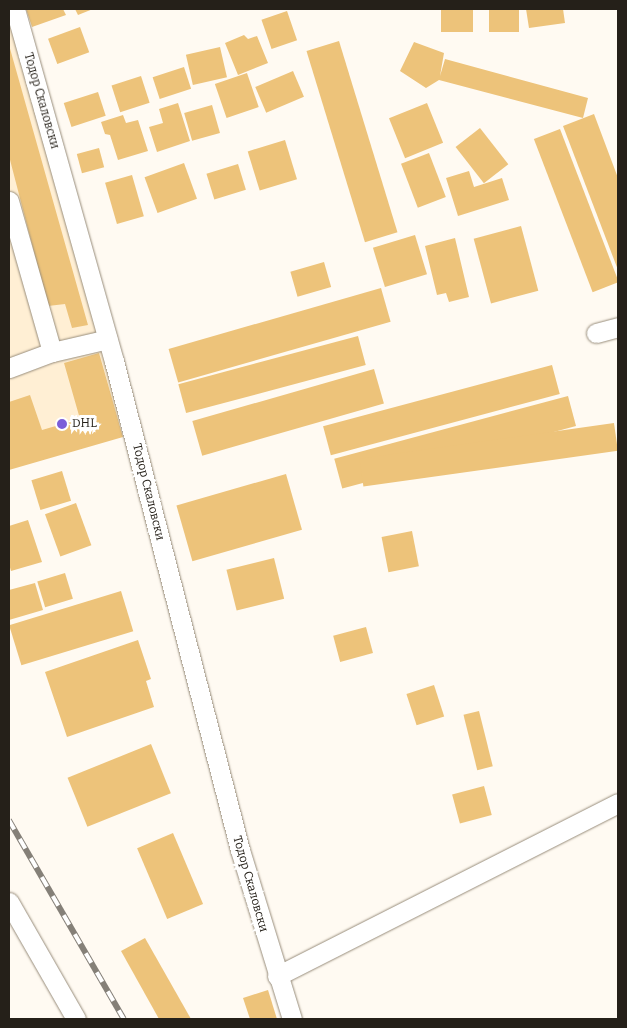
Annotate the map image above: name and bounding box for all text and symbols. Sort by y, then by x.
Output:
street label: Тодор Скаловски [20,51,62,151]
place label: DHL [72,417,97,431]
marker: DHL [56,418,68,430]
street label: Тодор Скаловски [129,442,167,542]
street label: Тодор Скаловски [229,834,271,934]

